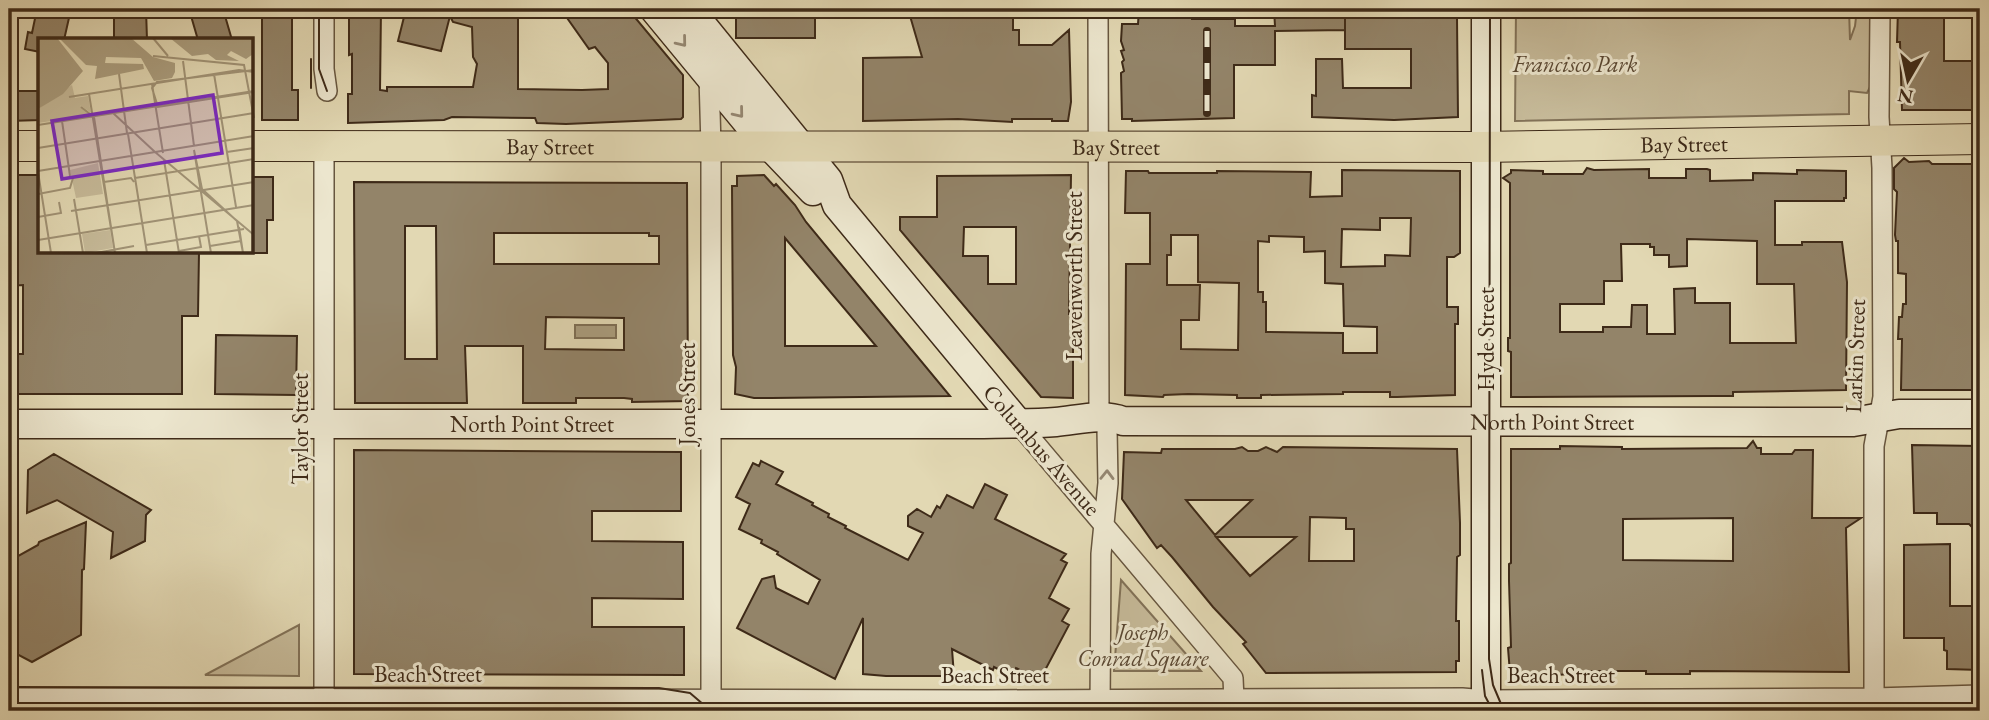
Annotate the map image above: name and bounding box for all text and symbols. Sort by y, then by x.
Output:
one-way arrow [673,35,686,47]
inset map [38,38,254,254]
north arrow [1874,46,1944,116]
park label: Francisco Park [1512,49,1638,79]
text: N [1895,83,1915,110]
one-way arrow [731,105,744,117]
street label: Bay Street [1640,128,1729,159]
street label: Bay Street [506,131,595,161]
street label: Bay Street [1072,132,1161,162]
street label: Leavenworth Street [1059,190,1089,361]
street label: Hyde Street [1471,286,1501,391]
street label: Larkin Street [1838,298,1872,413]
street label: Jones Street [672,342,702,447]
street label: Taylor Street [285,372,315,485]
street label: Columbus Avenue [977,378,1107,522]
street label: North Point Street [1470,406,1635,437]
street label: North Point Street [450,409,615,439]
one-way arrow [1100,470,1115,481]
park label: Joseph Conrad Square [1077,617,1210,674]
street label: Beach Street [374,659,483,689]
street label: Beach Street [941,660,1050,690]
street label: Beach Street [1507,660,1616,690]

